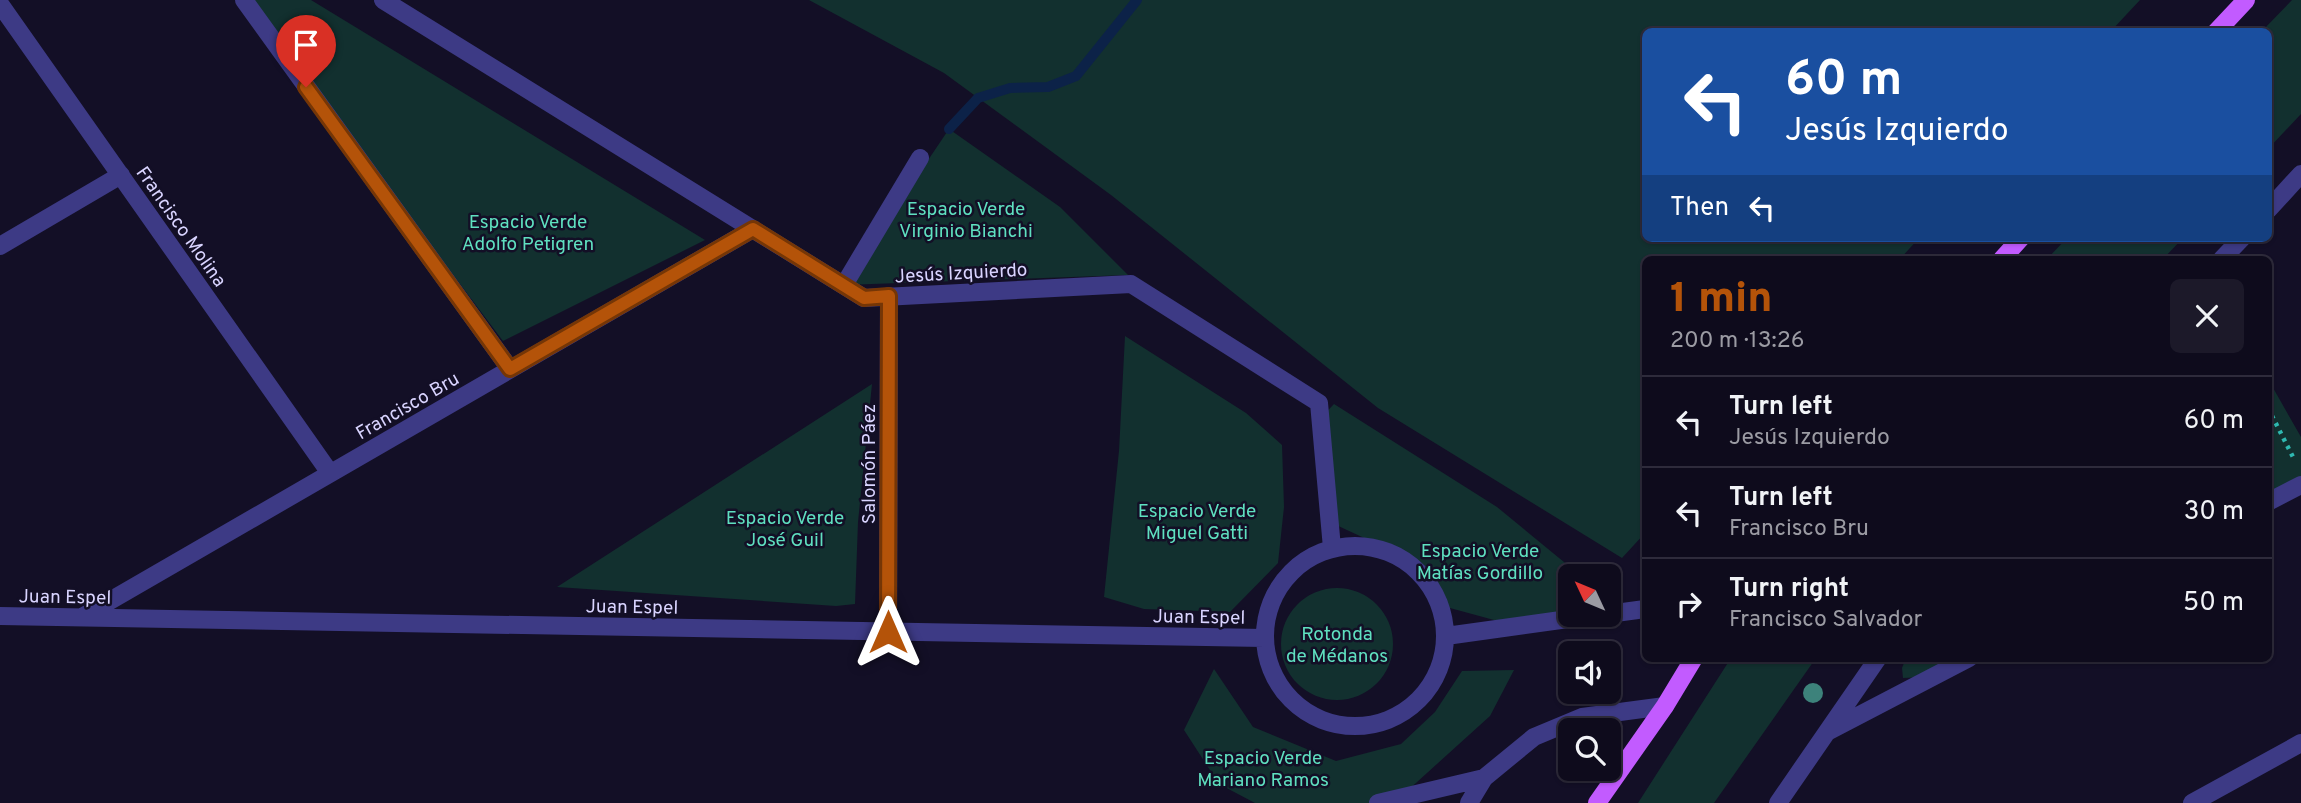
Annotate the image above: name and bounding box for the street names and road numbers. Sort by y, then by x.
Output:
street label: Francisco Molina [130,162,231,292]
street label: Jesús Izquierdo [894,259,1028,289]
street label: Francisco Bru [352,367,464,446]
street label: Salomón Páez [858,404,882,524]
street label: Juan Espel [18,585,112,611]
street label: Juan Espel [585,595,679,621]
street label: Juan Espel [1152,605,1246,631]

